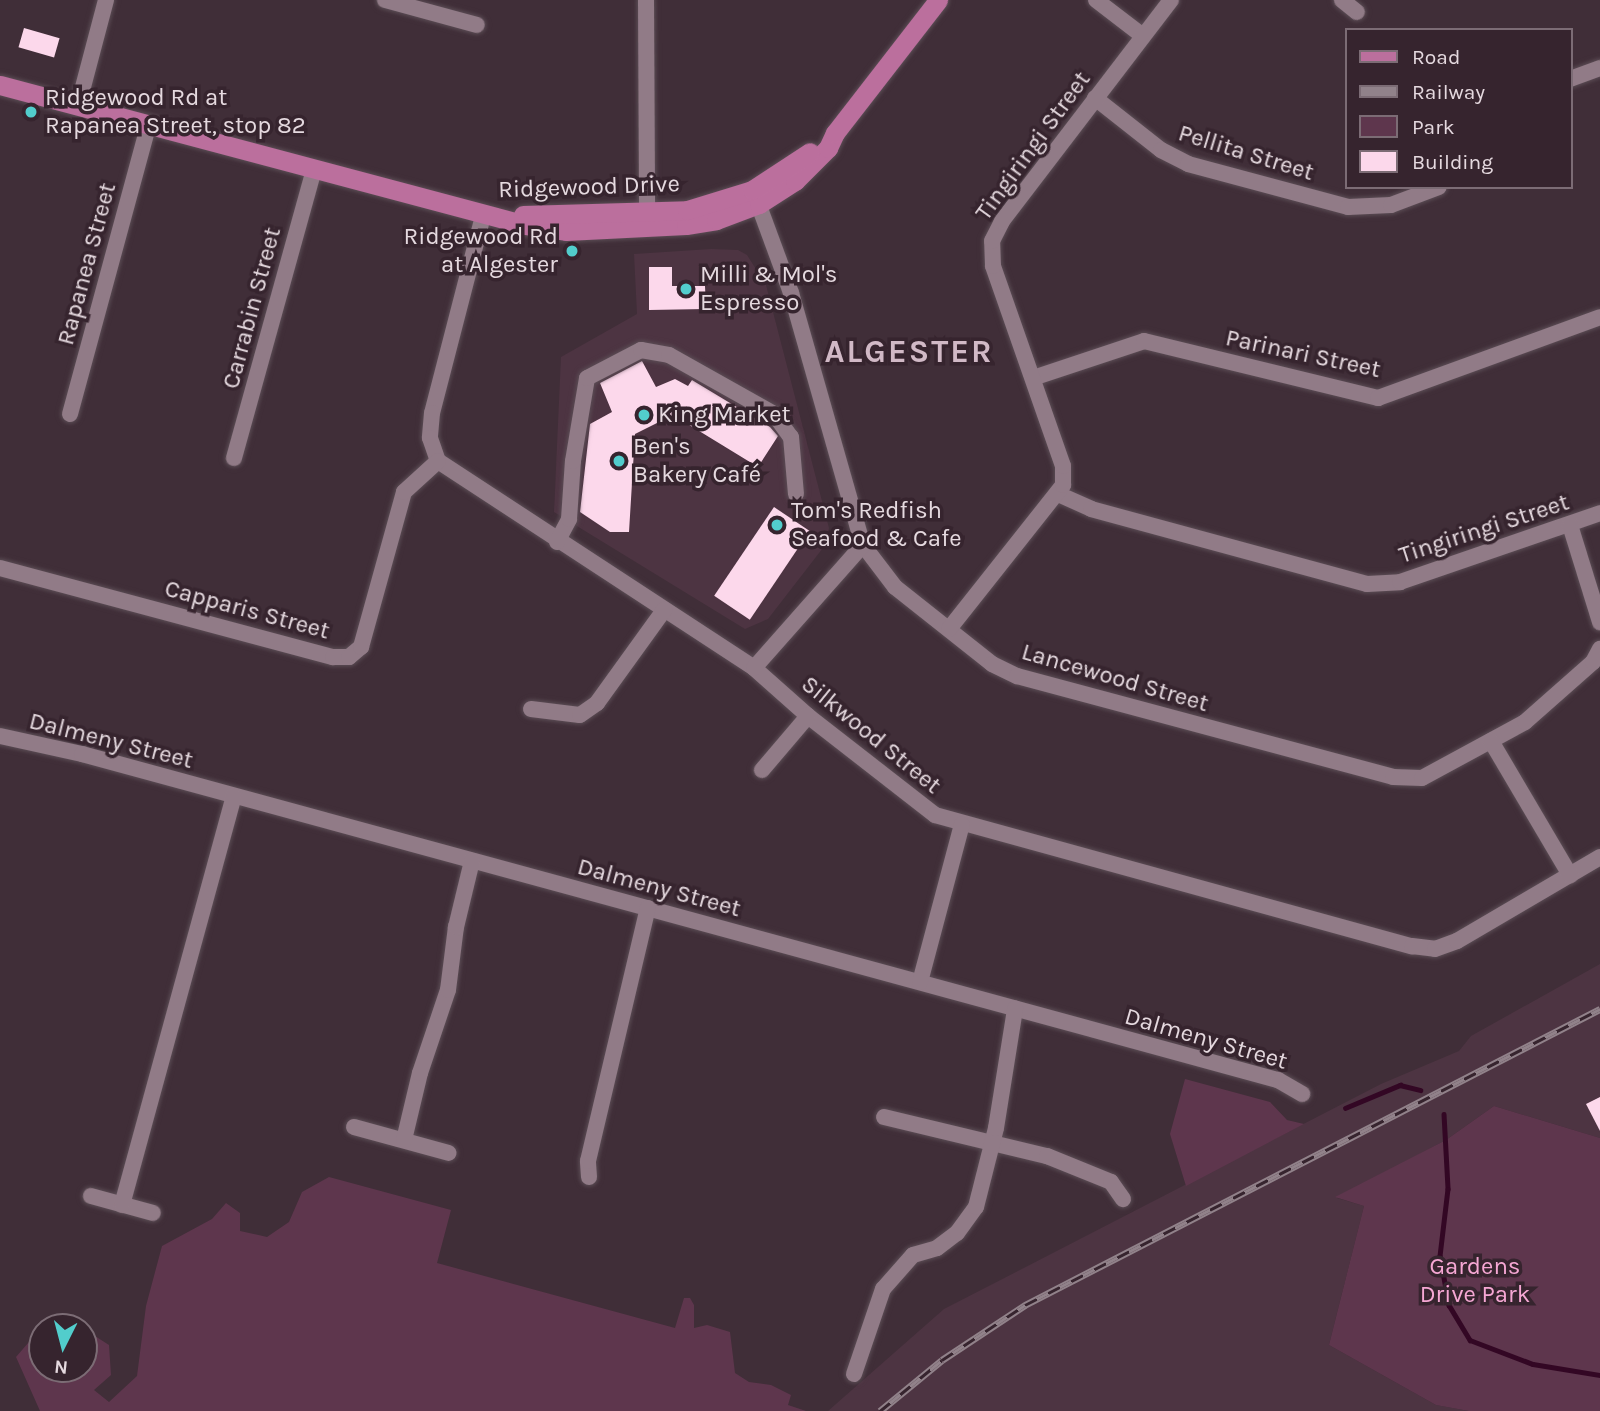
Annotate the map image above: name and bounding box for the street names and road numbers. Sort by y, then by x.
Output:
street label: Tingiringi Street [969,66,1097,226]
street label: Pellita Street [1175,119,1317,187]
street label: Ridgewood Drive [498,169,680,205]
street label: Rapanea Street [52,180,122,348]
street label: Carrabin Street [217,224,287,392]
street label: Parinari Street [1223,324,1383,384]
street label: Tingiringi Street [1395,488,1573,570]
street label: Capparis Street [162,574,332,646]
street label: Lancewood Street [1018,638,1212,718]
street label: Silkwood Street [795,670,947,800]
street label: Dalmeny Street [26,707,196,775]
street label: Dalmeny Street [574,852,744,924]
street label: Dalmeny Street [1121,1002,1291,1076]

